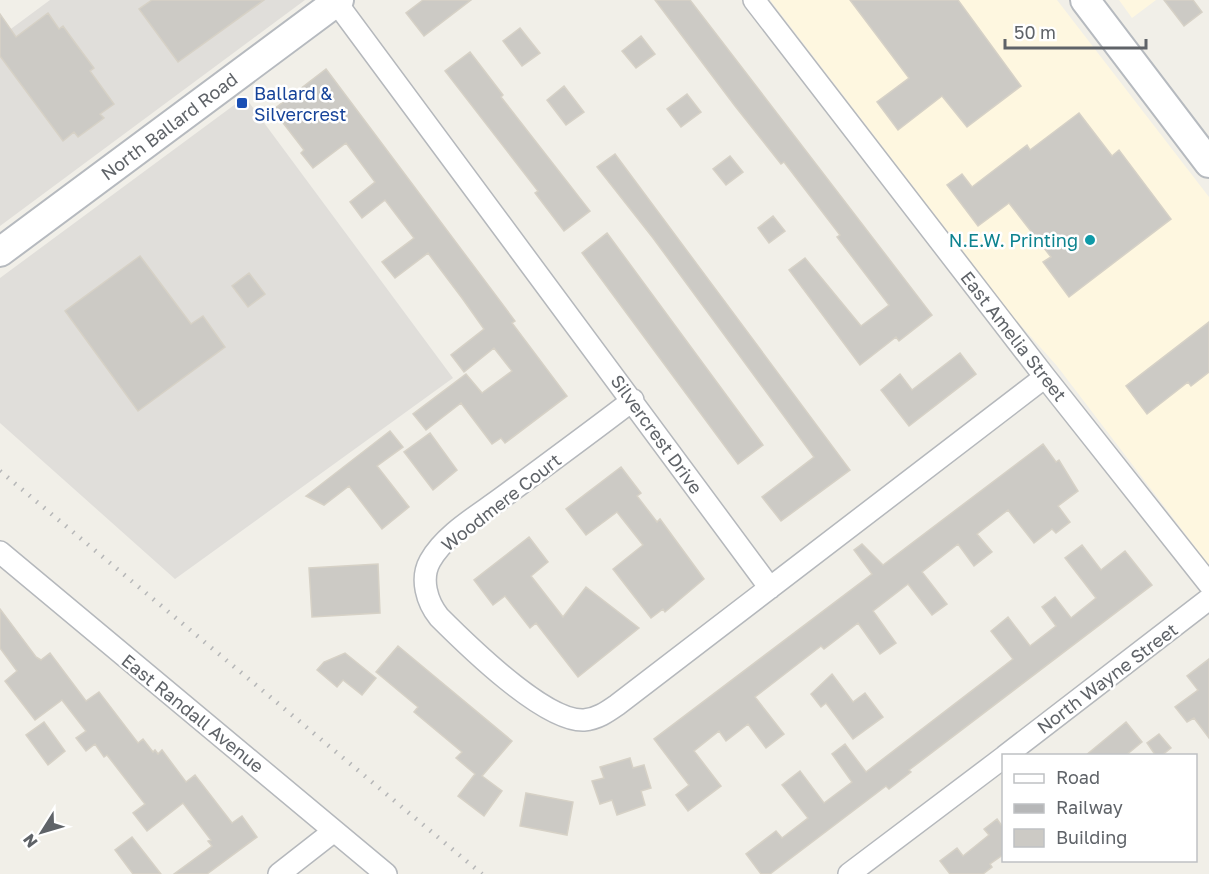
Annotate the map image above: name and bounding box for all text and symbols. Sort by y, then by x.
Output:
scale bar [1005,12,1146,50]
text: 50 m [1014,21,1056,43]
street label: North Ballard Road [96,68,242,184]
place label: Ballard & Silvercrest [254,82,347,125]
marker: Ballard & Silvercrest [235,96,249,110]
place label: N.E.W. Printing [949,229,1078,251]
marker: N.E.W. Printing [1083,233,1097,247]
street label: East Amelia Street [956,267,1072,405]
street label: Silvercrest Drive [606,370,708,498]
street label: Woodmere Court [437,448,565,556]
street label: North Wayne Street [1032,618,1182,738]
street label: East Randall Avenue [118,649,268,777]
legend [1002,754,1197,862]
text: Road [1056,766,1100,788]
text: Railway [1056,796,1123,818]
north arrow [12,802,72,862]
text: Building [1056,826,1127,848]
text: N [18,830,42,852]

